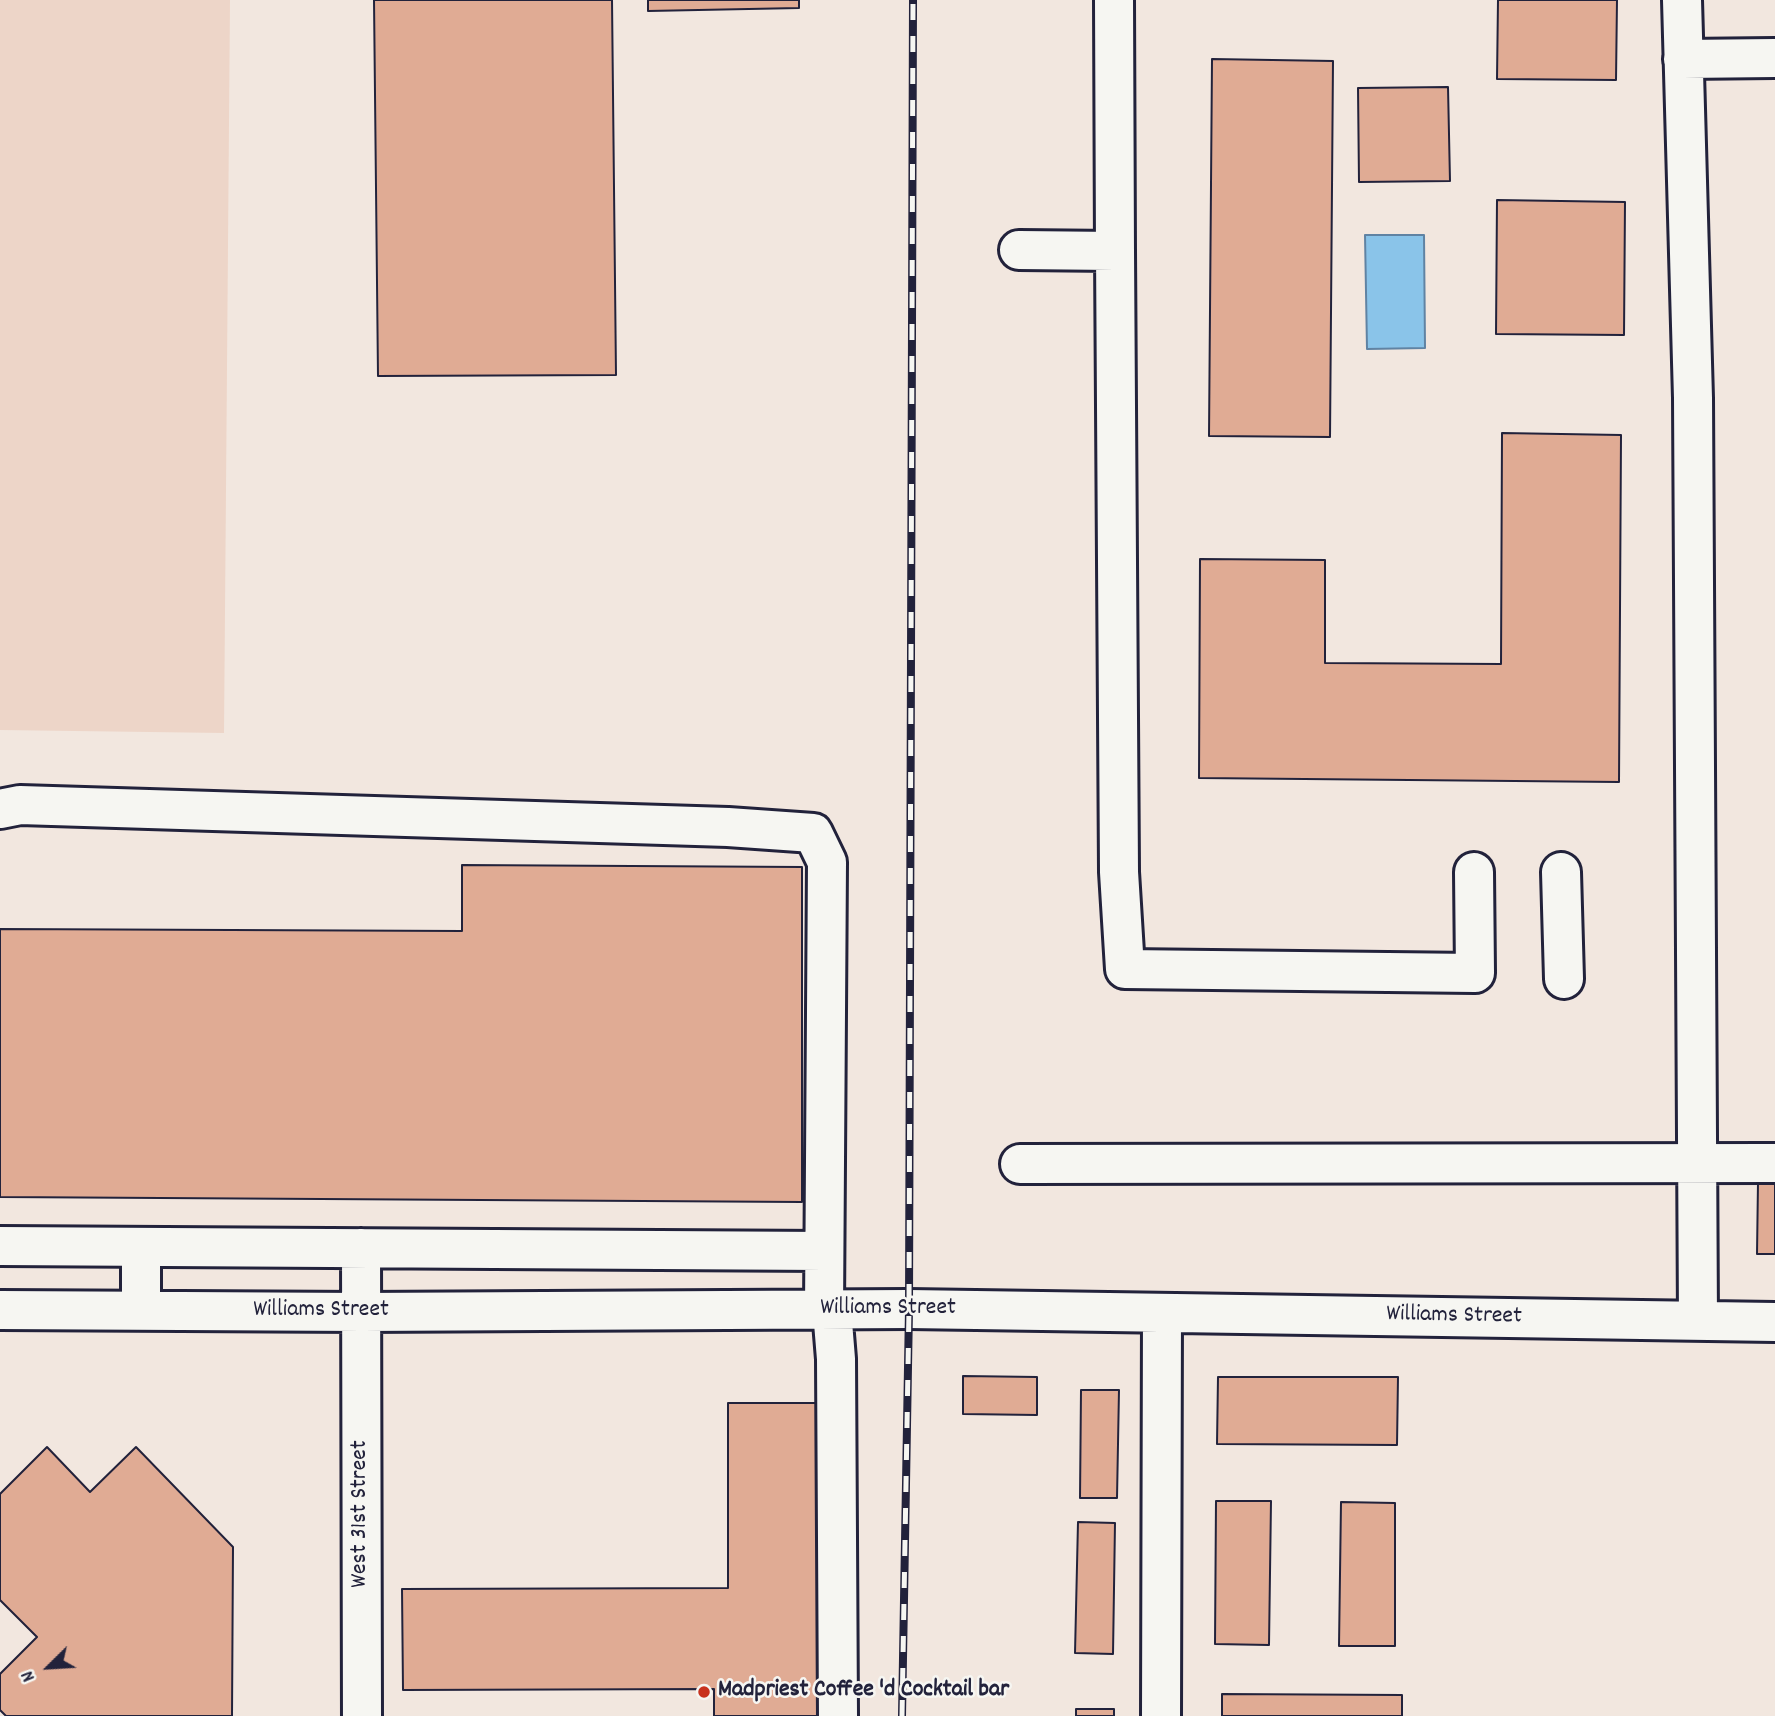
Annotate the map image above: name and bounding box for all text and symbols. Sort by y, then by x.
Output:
street label: Williams Street [820,1296,956,1324]
street label: Williams Street [253,1298,389,1326]
street label: Williams Street [1386,1301,1522,1333]
street label: West 31st Street [348,1440,376,1588]
north arrow [14,1632,84,1702]
text: N [15,1666,44,1686]
place label: Madpriest Coffee 'd Cocktail bar [718,1678,1009,1706]
marker: Madpriest Coffee 'd Cocktail bar [696,1684,712,1700]

